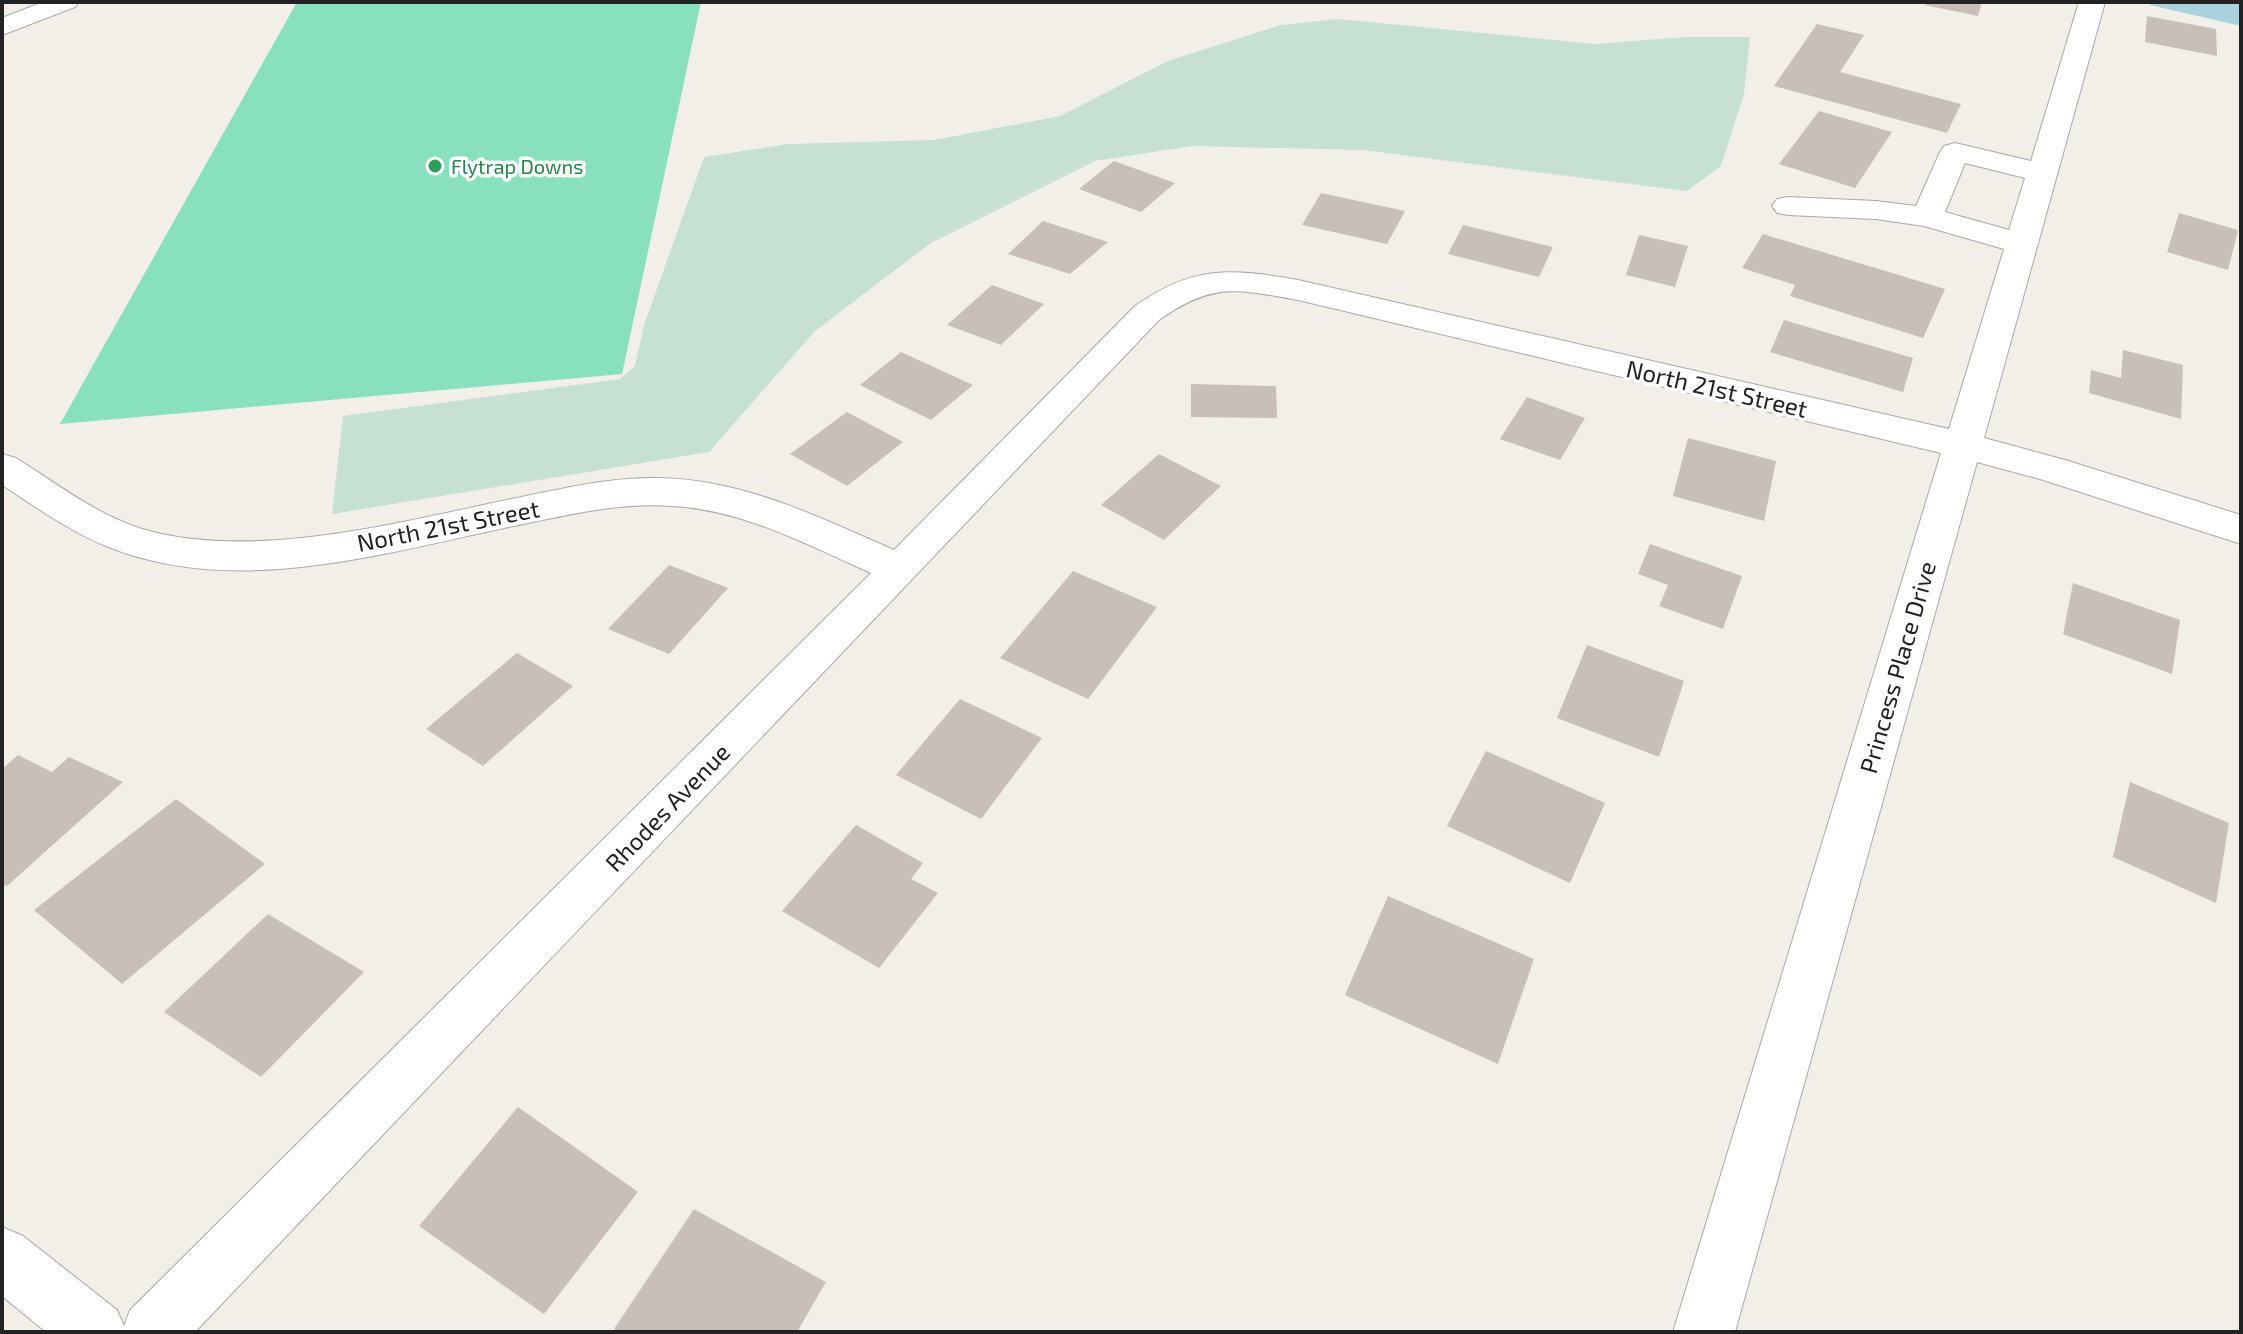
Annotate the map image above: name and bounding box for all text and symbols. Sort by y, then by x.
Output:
place label: Flytrap Downs [451,154,583,178]
marker: Flytrap Downs [426,157,444,175]
street label: North 21st Street [1624,353,1810,423]
street label: North 21st Street [354,493,542,557]
street label: Princess Place Drive [1853,558,1941,776]
street label: Rhodes Avenue [599,737,735,877]

